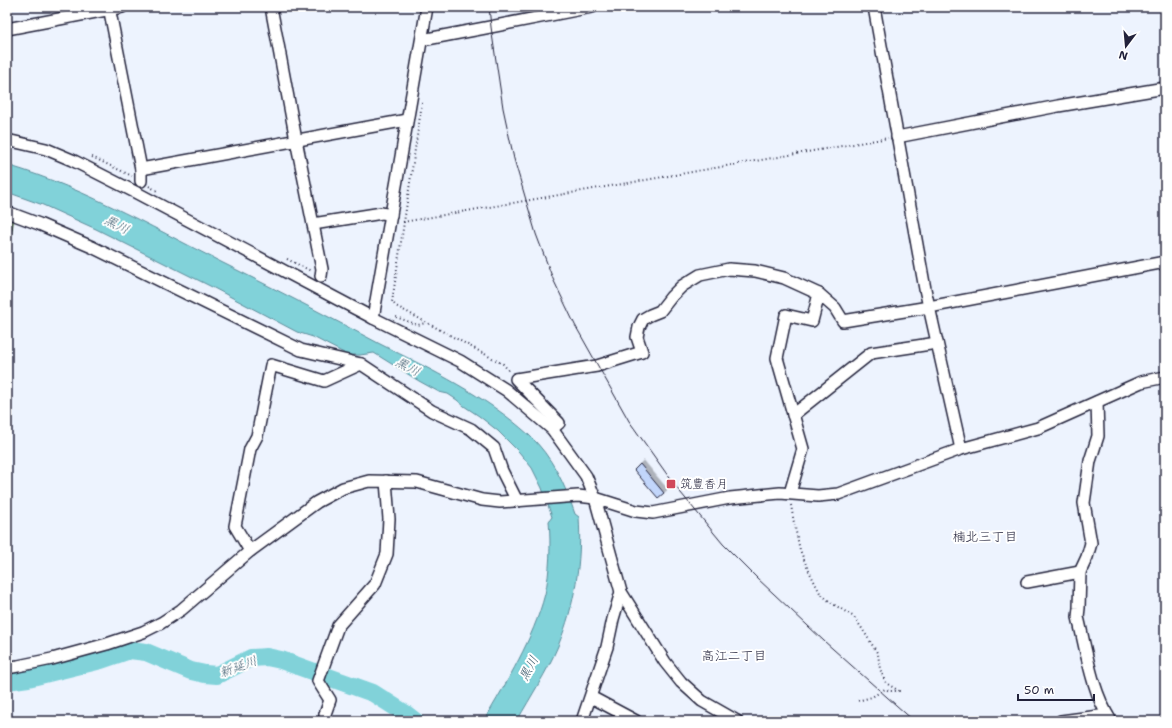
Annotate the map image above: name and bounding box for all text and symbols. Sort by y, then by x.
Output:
north arrow [1106,26,1146,66]
text: N [1117,47,1130,64]
water label: 黒川 [101,211,132,238]
water label: 黒川 [392,353,423,380]
place label: 筑豊香月 [680,476,728,492]
marker: 筑豊香月 [665,478,677,490]
district label: 楠北三丁目 [952,528,1018,545]
district label: 高江二丁目 [701,647,767,664]
water label: 新延川 [217,652,259,681]
water label: 黒川 [515,653,542,684]
scale bar [1018,676,1094,702]
text: 50 m [1024,682,1054,698]

